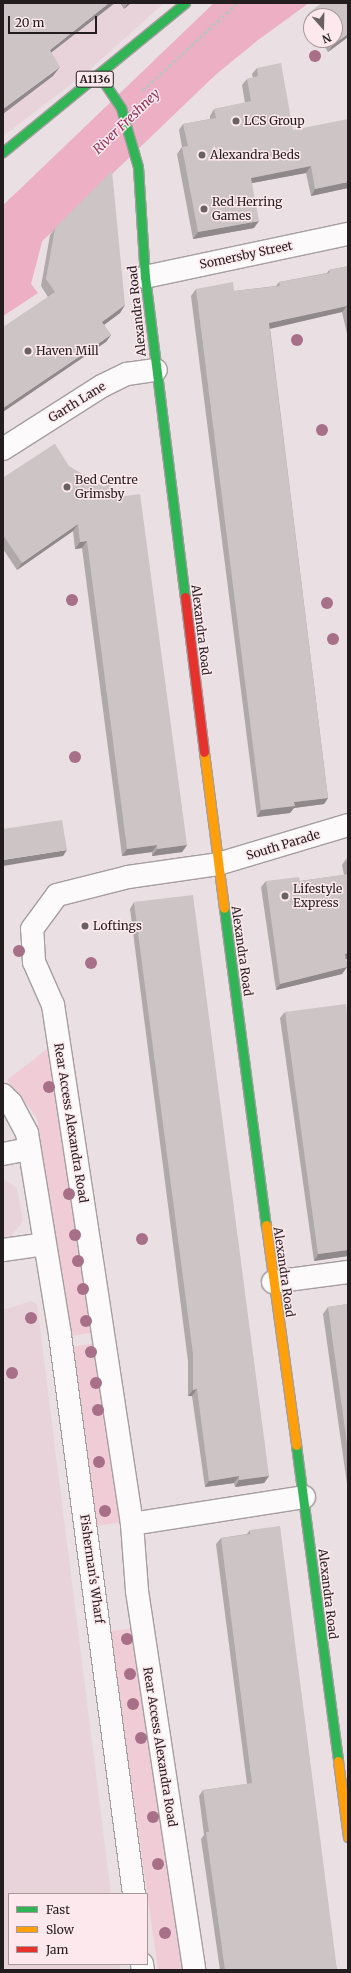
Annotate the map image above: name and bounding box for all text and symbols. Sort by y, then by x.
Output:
scale bar [10,8,99,34]
north arrow [303,8,343,48]
text: 20 m [15,15,44,30]
text: N [320,30,333,46]
road number: A1136 [75,70,115,88]
water label: River Freshney [90,86,164,158]
place label: LCS Group [244,114,305,128]
marker: LCS Group [231,116,241,126]
place label: Alexandra Beds [210,148,300,162]
marker: Alexandra Beds [197,150,207,160]
place label: Red Herring Games [212,195,282,223]
marker: Red Herring Games [199,204,209,214]
street label: Somersby Street [198,238,294,272]
street label: Alexandra Road [125,265,149,357]
place label: Haven Mill [36,344,99,358]
marker: Haven Mill [23,346,33,356]
street label: Garth Lane [46,379,108,425]
place label: Bed Centre Grimsby [75,473,138,501]
marker: Bed Centre Grimsby [62,482,72,492]
street label: Alexandra Road [188,584,214,676]
street label: South Parade [244,827,322,863]
place label: Lifestyle Express [293,882,342,910]
marker: Lifestyle Express [280,891,290,901]
street label: Alexandra Road [229,905,255,997]
place label: Loftings [93,919,142,933]
marker: Loftings [80,921,90,931]
street label: Rear Access Alexandra Road [51,1042,91,1204]
street label: Alexandra Road [271,1226,297,1318]
street label: Fisherman's Wharf [77,1514,107,1624]
street label: Alexandra Road [315,1548,341,1640]
street label: Rear Access Alexandra Road [140,1666,180,1828]
legend [8,1893,148,1965]
text: Fast [46,1902,70,1917]
text: Slow [46,1922,74,1937]
text: Jam [46,1942,68,1957]

